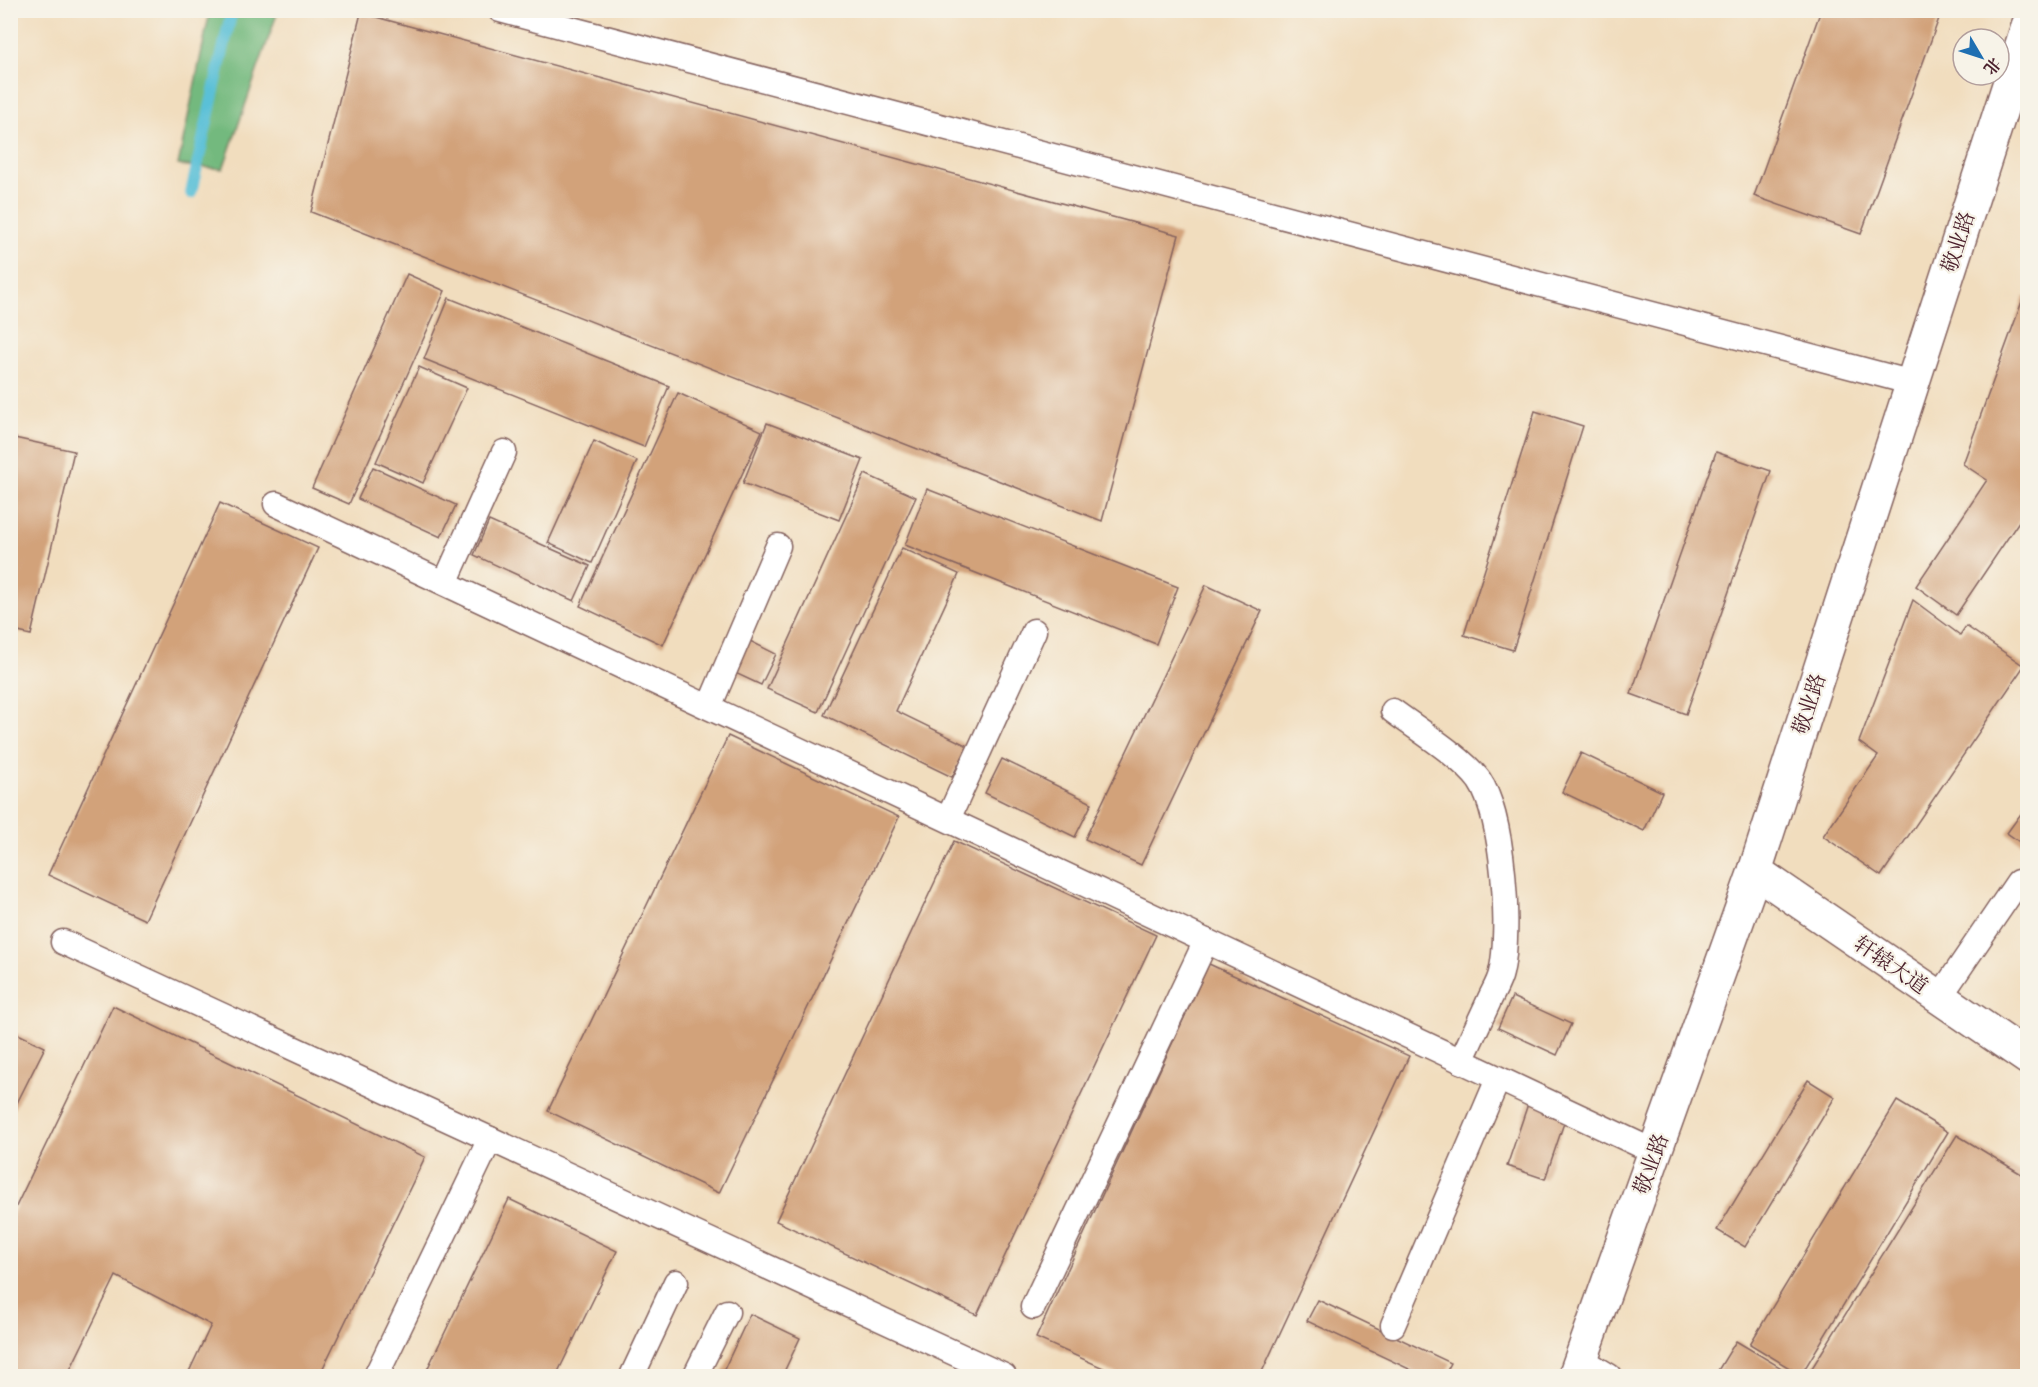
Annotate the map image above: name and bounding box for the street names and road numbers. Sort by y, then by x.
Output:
street label: 敬业路 [1938,209,1979,276]
street label: 敬业路 [1789,671,1830,738]
street label: 轩辕大道 [1850,932,1932,999]
street label: 敬业路 [1630,1131,1673,1198]

